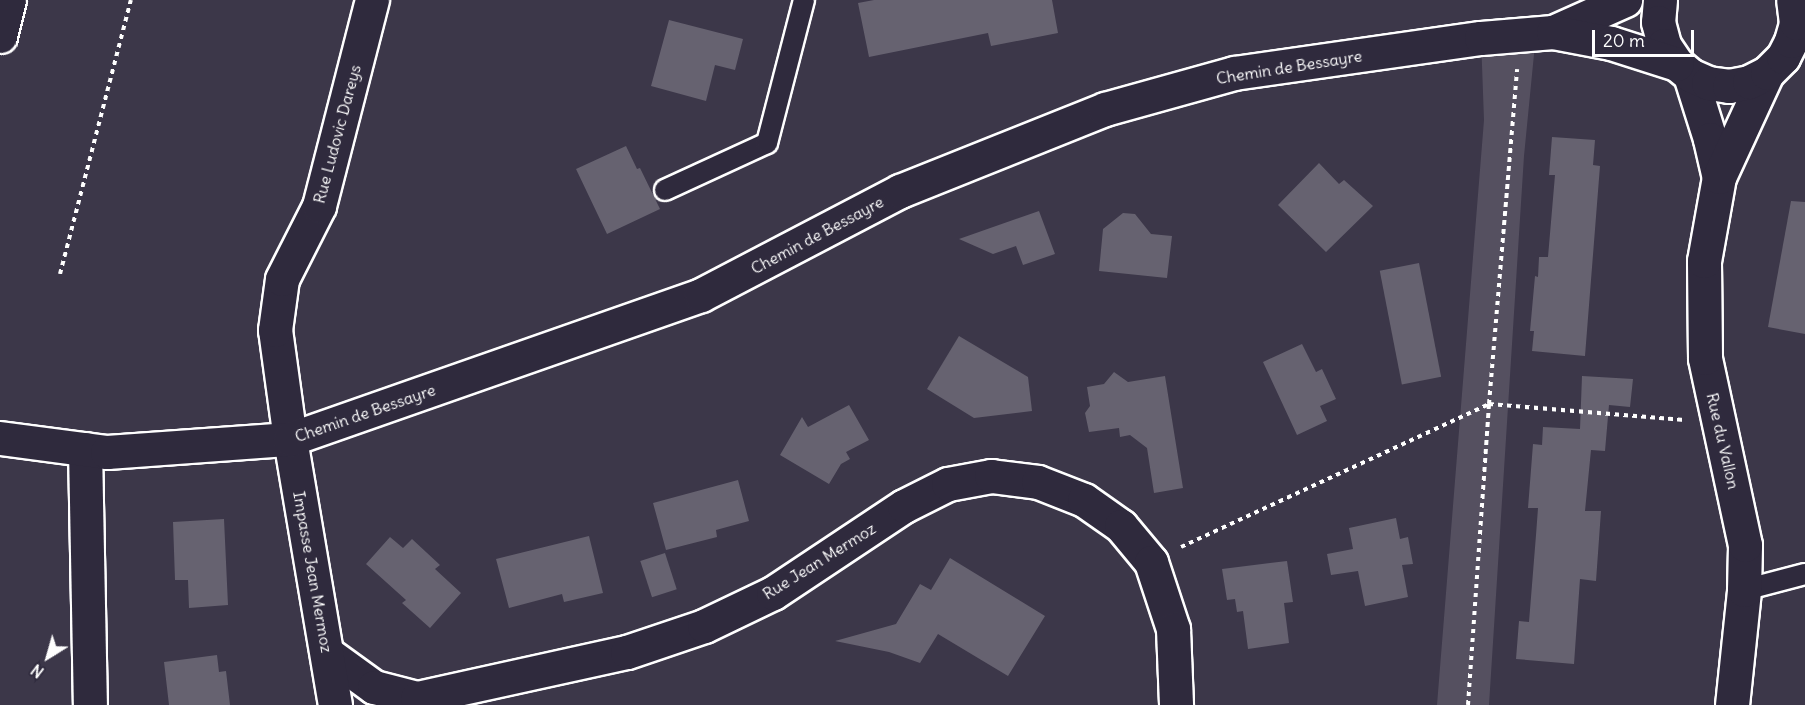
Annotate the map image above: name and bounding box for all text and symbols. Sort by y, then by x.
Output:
scale bar [1595,18,1697,56]
text: 20 m [1603,29,1645,52]
street label: Chemin de Bessayre [1215,46,1363,88]
street label: Rue Ludovic Dareys [309,63,365,205]
street label: Chemin de Bessayre [747,192,887,278]
street label: Chemin de Bessayre [292,380,438,446]
street label: Rue du Vallon [1703,391,1743,491]
street label: Impasse Jean Mermoz [289,490,337,654]
street label: Rue Jean Mermoz [759,519,879,603]
north arrow [18,627,78,687]
text: N [27,660,48,683]

